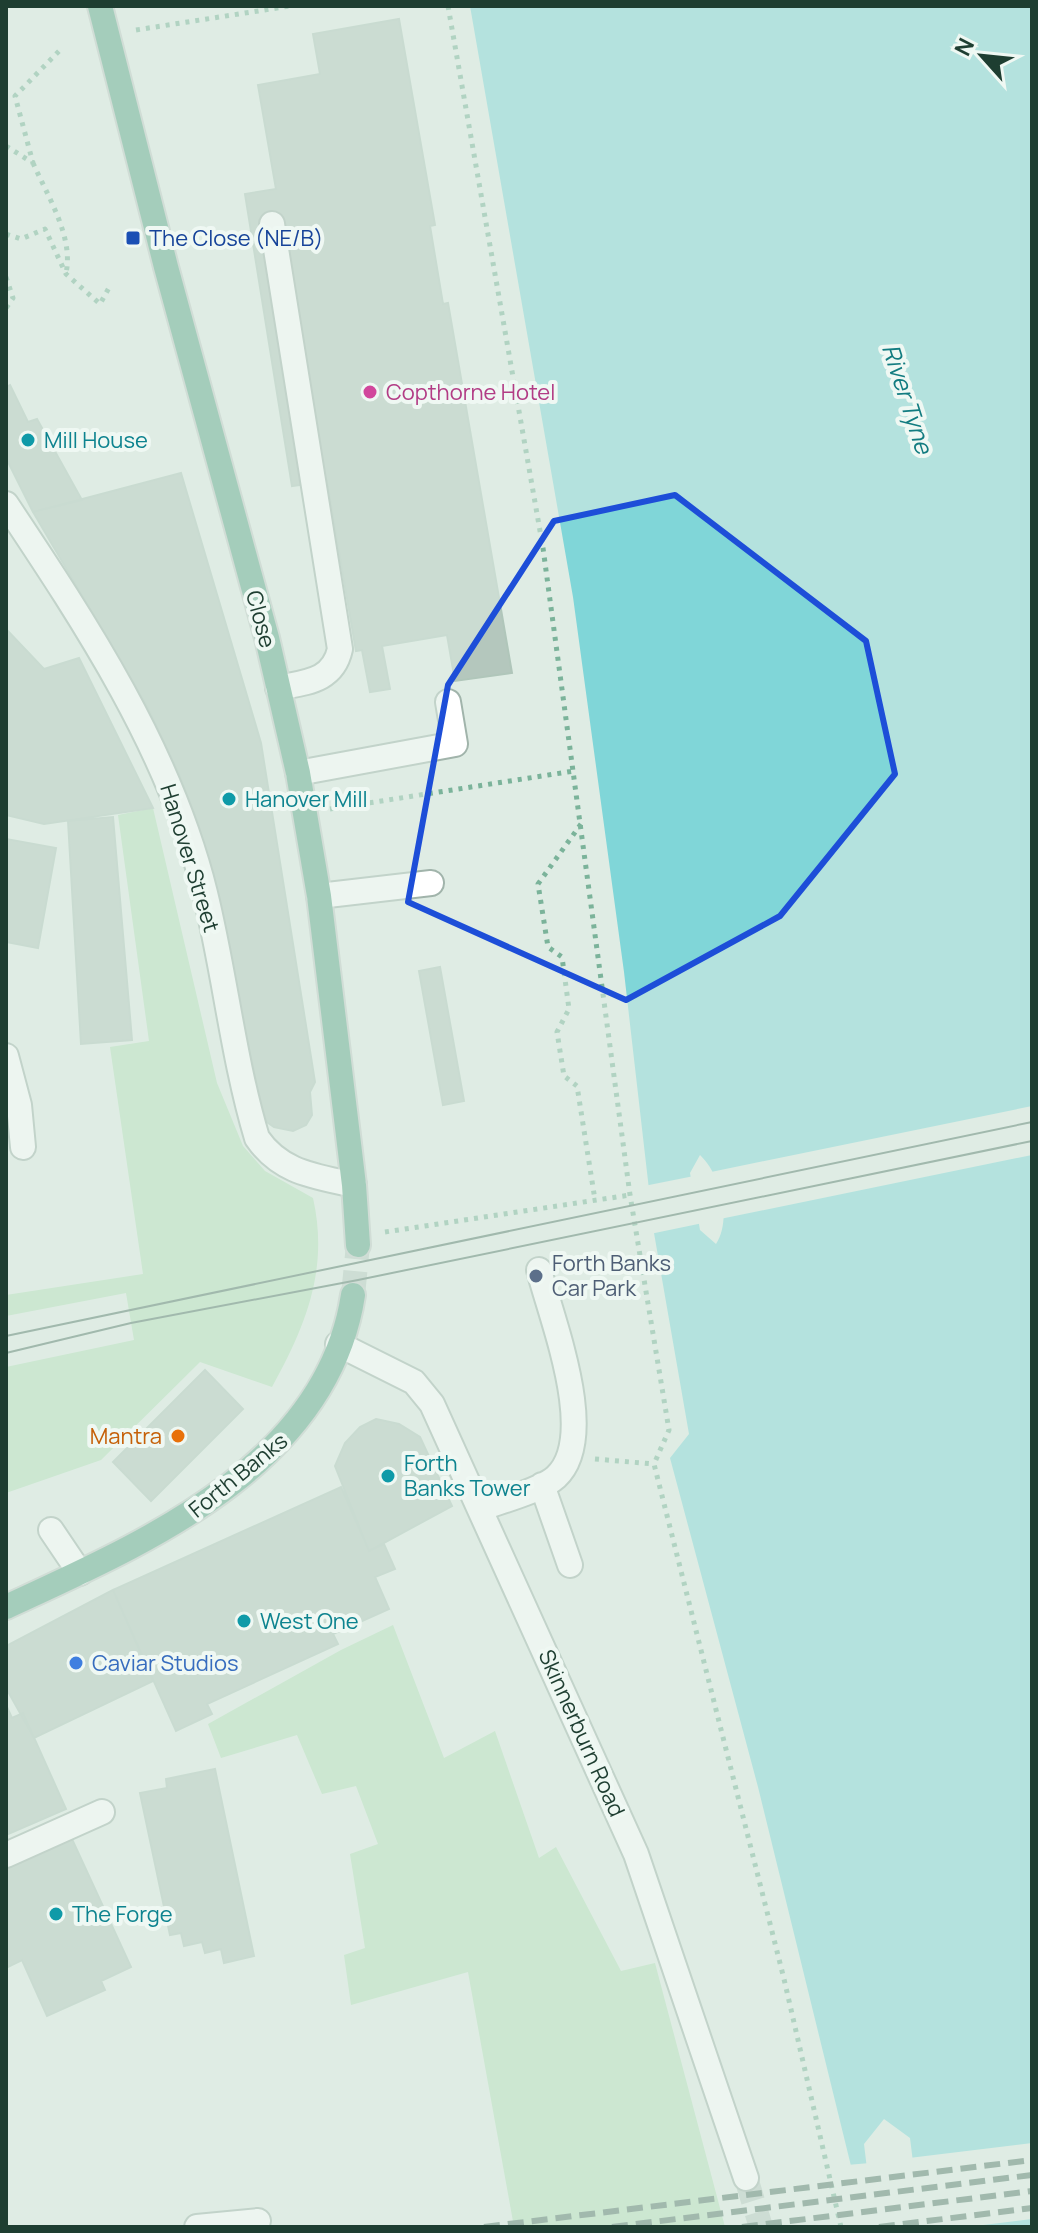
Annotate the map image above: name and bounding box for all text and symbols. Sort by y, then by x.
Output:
north arrow [942,16,1022,96]
text: N [947,33,981,61]
place label: The Close (NE/B) [149,223,323,253]
marker: The Close (NE/B) [124,229,142,247]
water label: River Tyne [875,339,942,459]
place label: Copthorne Hotel [386,377,555,407]
marker: Copthorne Hotel [361,383,379,401]
place label: Mill House [44,425,148,455]
marker: Mill House [19,431,37,449]
street label: Close [239,587,283,651]
street label: Hanover Street [153,780,227,936]
place label: Hanover Mill [245,784,368,814]
marker: Hanover Mill [220,790,238,808]
place label: Forth Banks Car Park [552,1248,671,1303]
marker: Forth Banks Car Park [527,1267,545,1285]
place label: Mantra [90,1421,162,1451]
street label: Forth Banks [182,1426,294,1524]
marker: Mantra [169,1427,187,1445]
place label: Forth Banks Tower [404,1448,531,1503]
marker: Forth Banks Tower [379,1467,397,1485]
place label: West One [260,1606,359,1636]
marker: West One [235,1612,253,1630]
street label: Skinnerburn Road [532,1645,632,1821]
place label: Caviar Studios [92,1648,238,1678]
marker: Caviar Studios [67,1654,85,1672]
place label: The Forge [72,1899,173,1929]
marker: The Forge [47,1905,65,1923]

